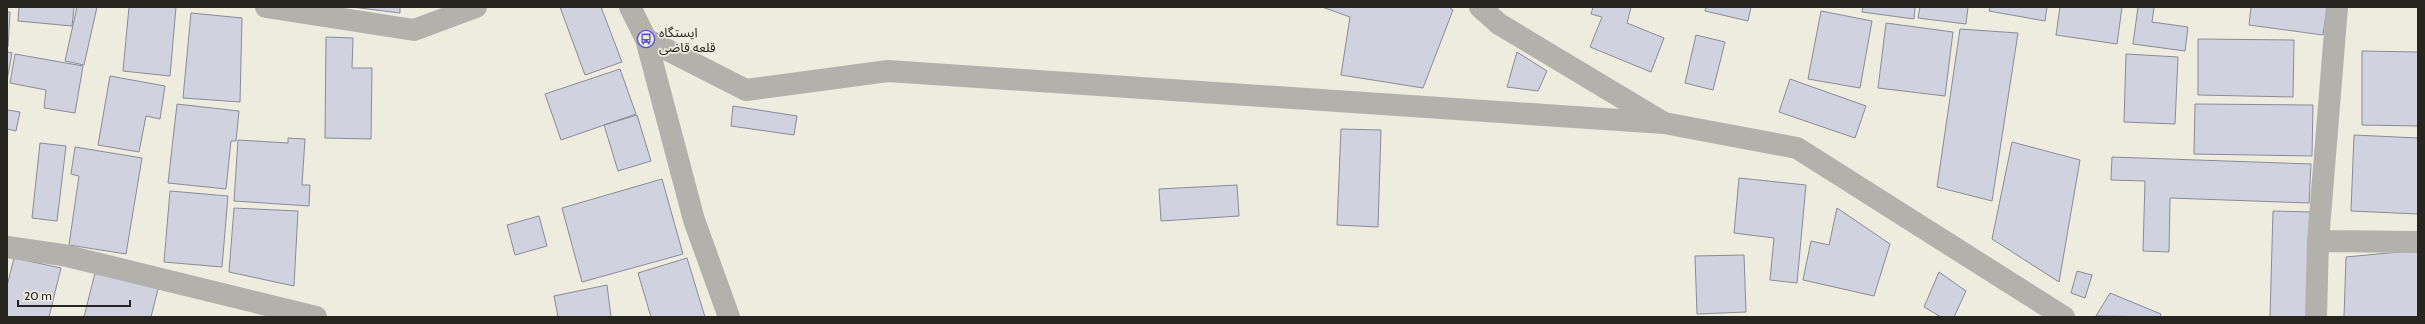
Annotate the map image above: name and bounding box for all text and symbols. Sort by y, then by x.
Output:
place label: ایستگاه قلعه قاضی [659,24,716,56]
bus stop icon: ایستگاه قلعه قاضی [636,29,656,49]
scale bar [18,282,130,308]
text: 20 m [24,288,52,303]

